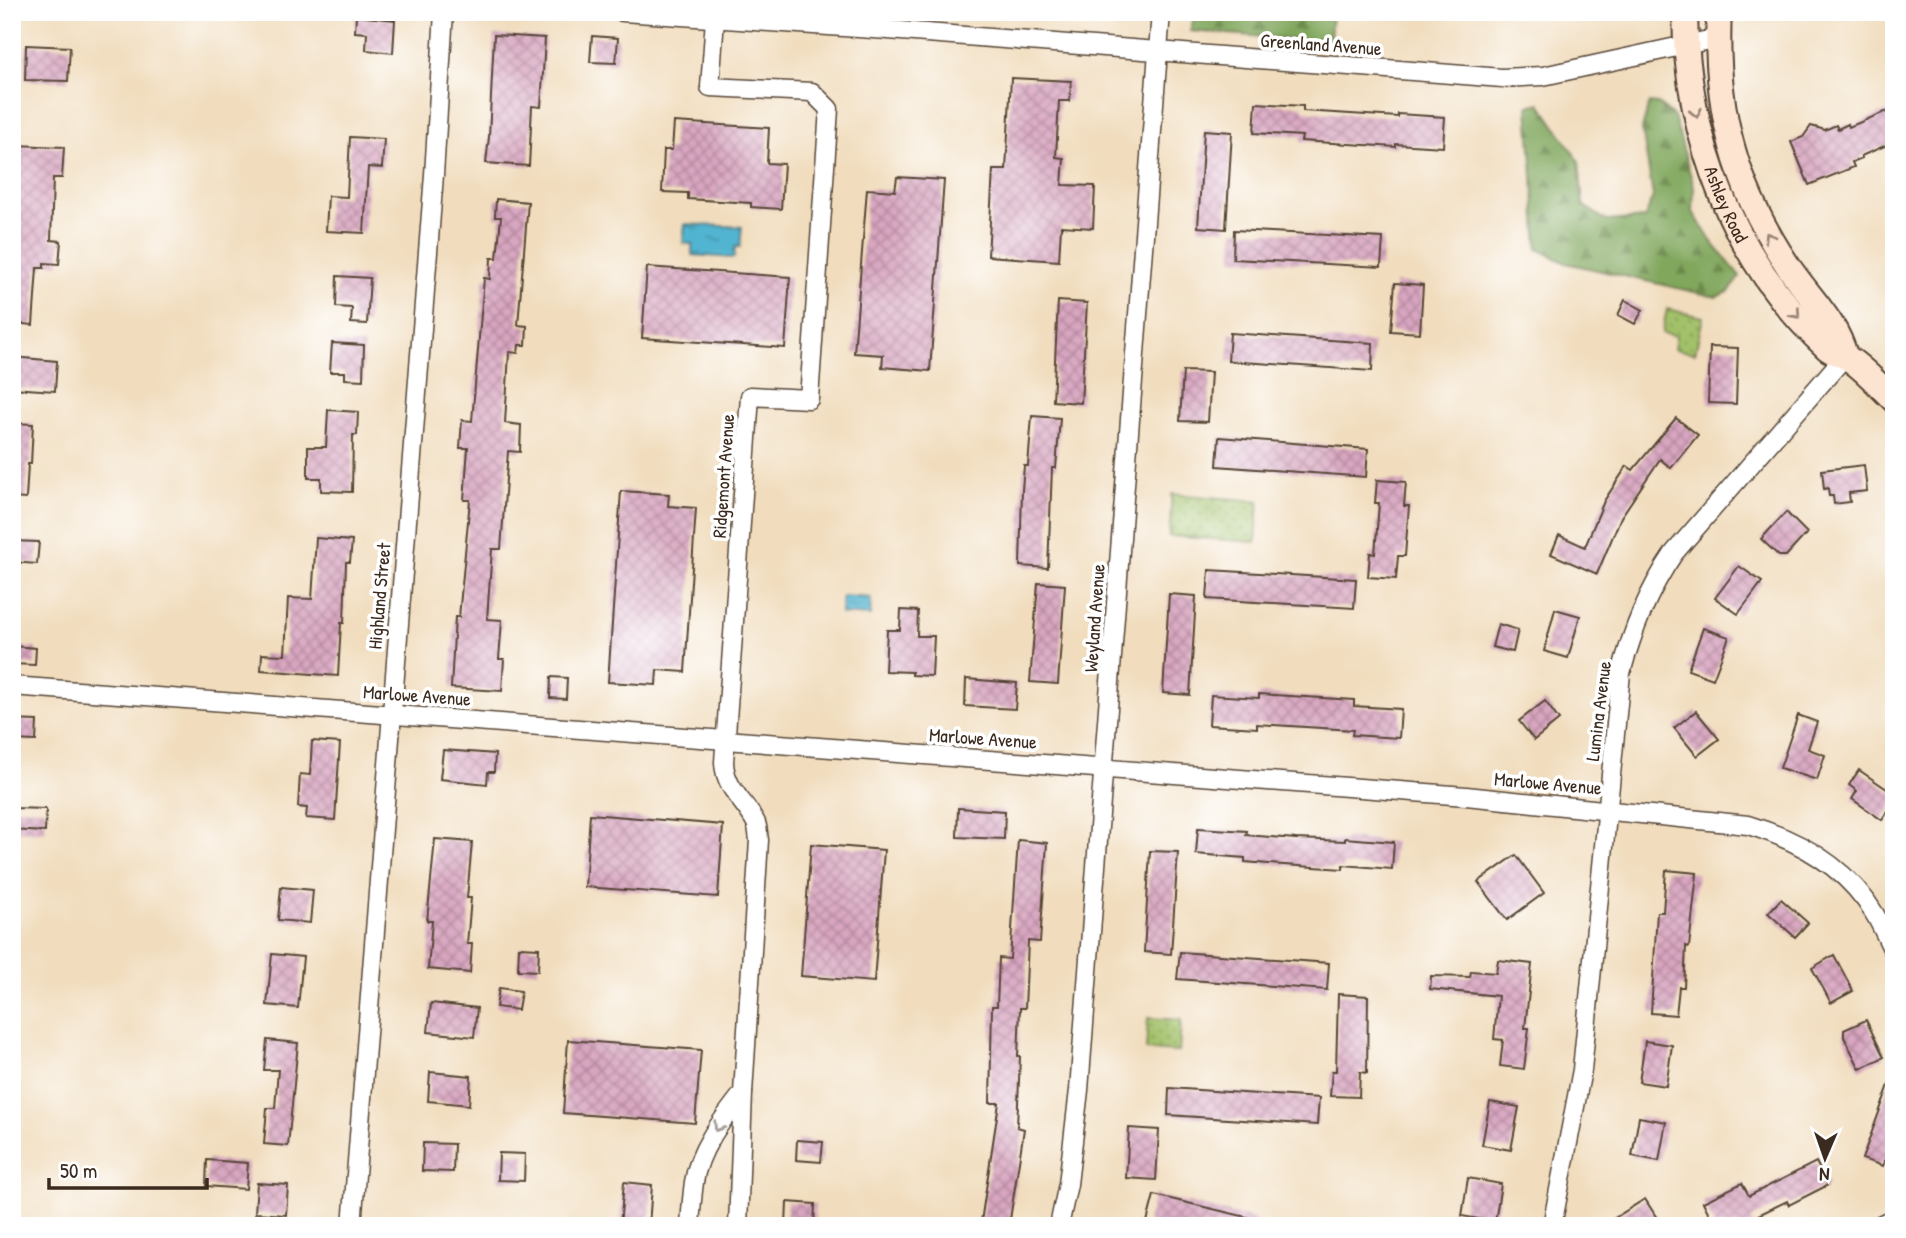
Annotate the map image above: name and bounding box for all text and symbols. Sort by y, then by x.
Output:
street label: Greenland Avenue [1260,27,1383,61]
one-way arrow [1687,107,1702,119]
street label: Ashley Road [1698,163,1755,247]
one-way arrow [1765,232,1778,245]
one-way arrow [1788,306,1800,319]
street label: Ridgemont Avenue [706,413,740,539]
street label: Highland Street [361,541,397,650]
street label: Weyland Avenue [1077,563,1111,673]
street label: Lumina Avenue [1579,659,1617,762]
street label: Marlowe Avenue [362,678,472,712]
street label: Marlowe Avenue [928,721,1038,755]
street label: Marlowe Avenue [1493,765,1603,801]
one-way arrow [714,1119,727,1132]
north arrow [1790,1122,1860,1192]
scale bar [49,1147,206,1191]
text: 50 m [60,1156,97,1185]
text: N [1819,1162,1830,1188]

